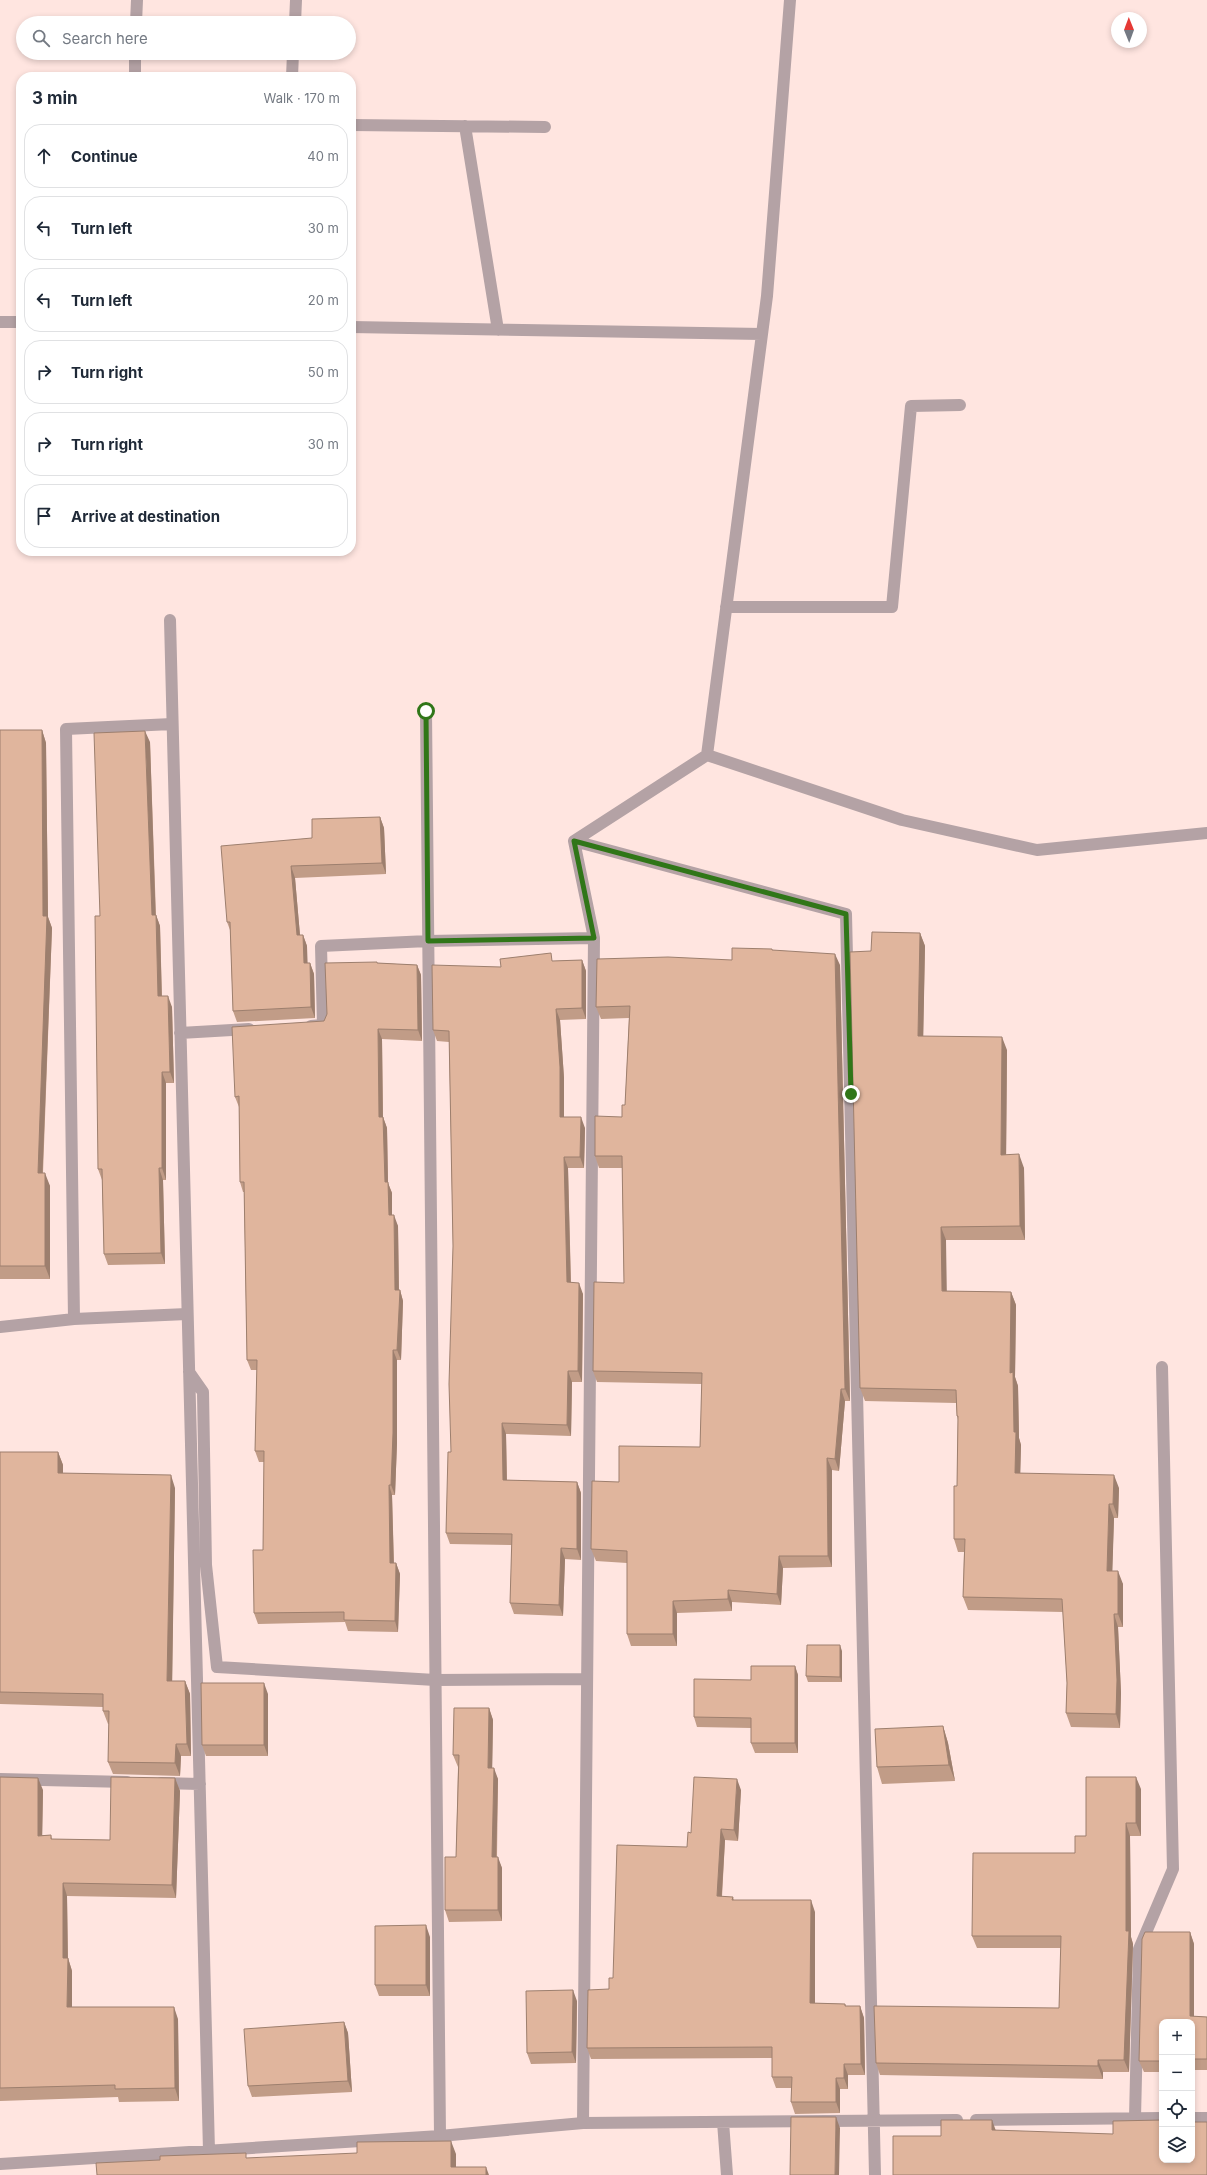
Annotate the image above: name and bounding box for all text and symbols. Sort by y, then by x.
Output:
north arrow [1111,12,1147,48]
search box [16,16,356,60]
icon: search [30,27,52,49]
text: Search here [62,29,148,48]
text: 3 min [32,88,78,108]
text: Walk · 170 m [264,90,340,106]
icon: ahead [33,145,55,167]
text: Continue [71,147,138,166]
text: 40 m [307,148,339,164]
icon: left [33,217,55,239]
text: Turn left [71,219,132,238]
text: 30 m [308,220,339,236]
icon: left [33,289,55,311]
text: Turn left [71,291,132,310]
text: 20 m [308,292,339,308]
icon: right [33,361,55,383]
text: Turn right [71,363,143,382]
text: 50 m [308,364,339,380]
icon: right [33,433,55,455]
text: Turn right [71,435,143,454]
text: 30 m [308,436,339,452]
icon: arrive [33,505,55,527]
text: Arrive at destination [71,507,220,526]
route start [417,702,435,720]
route end [842,1085,860,1103]
map controls [1159,2019,1195,2163]
button: + [1159,2019,1195,2055]
button: − [1159,2055,1195,2091]
button: locate [1159,2091,1195,2127]
button: layers [1159,2127,1195,2163]

